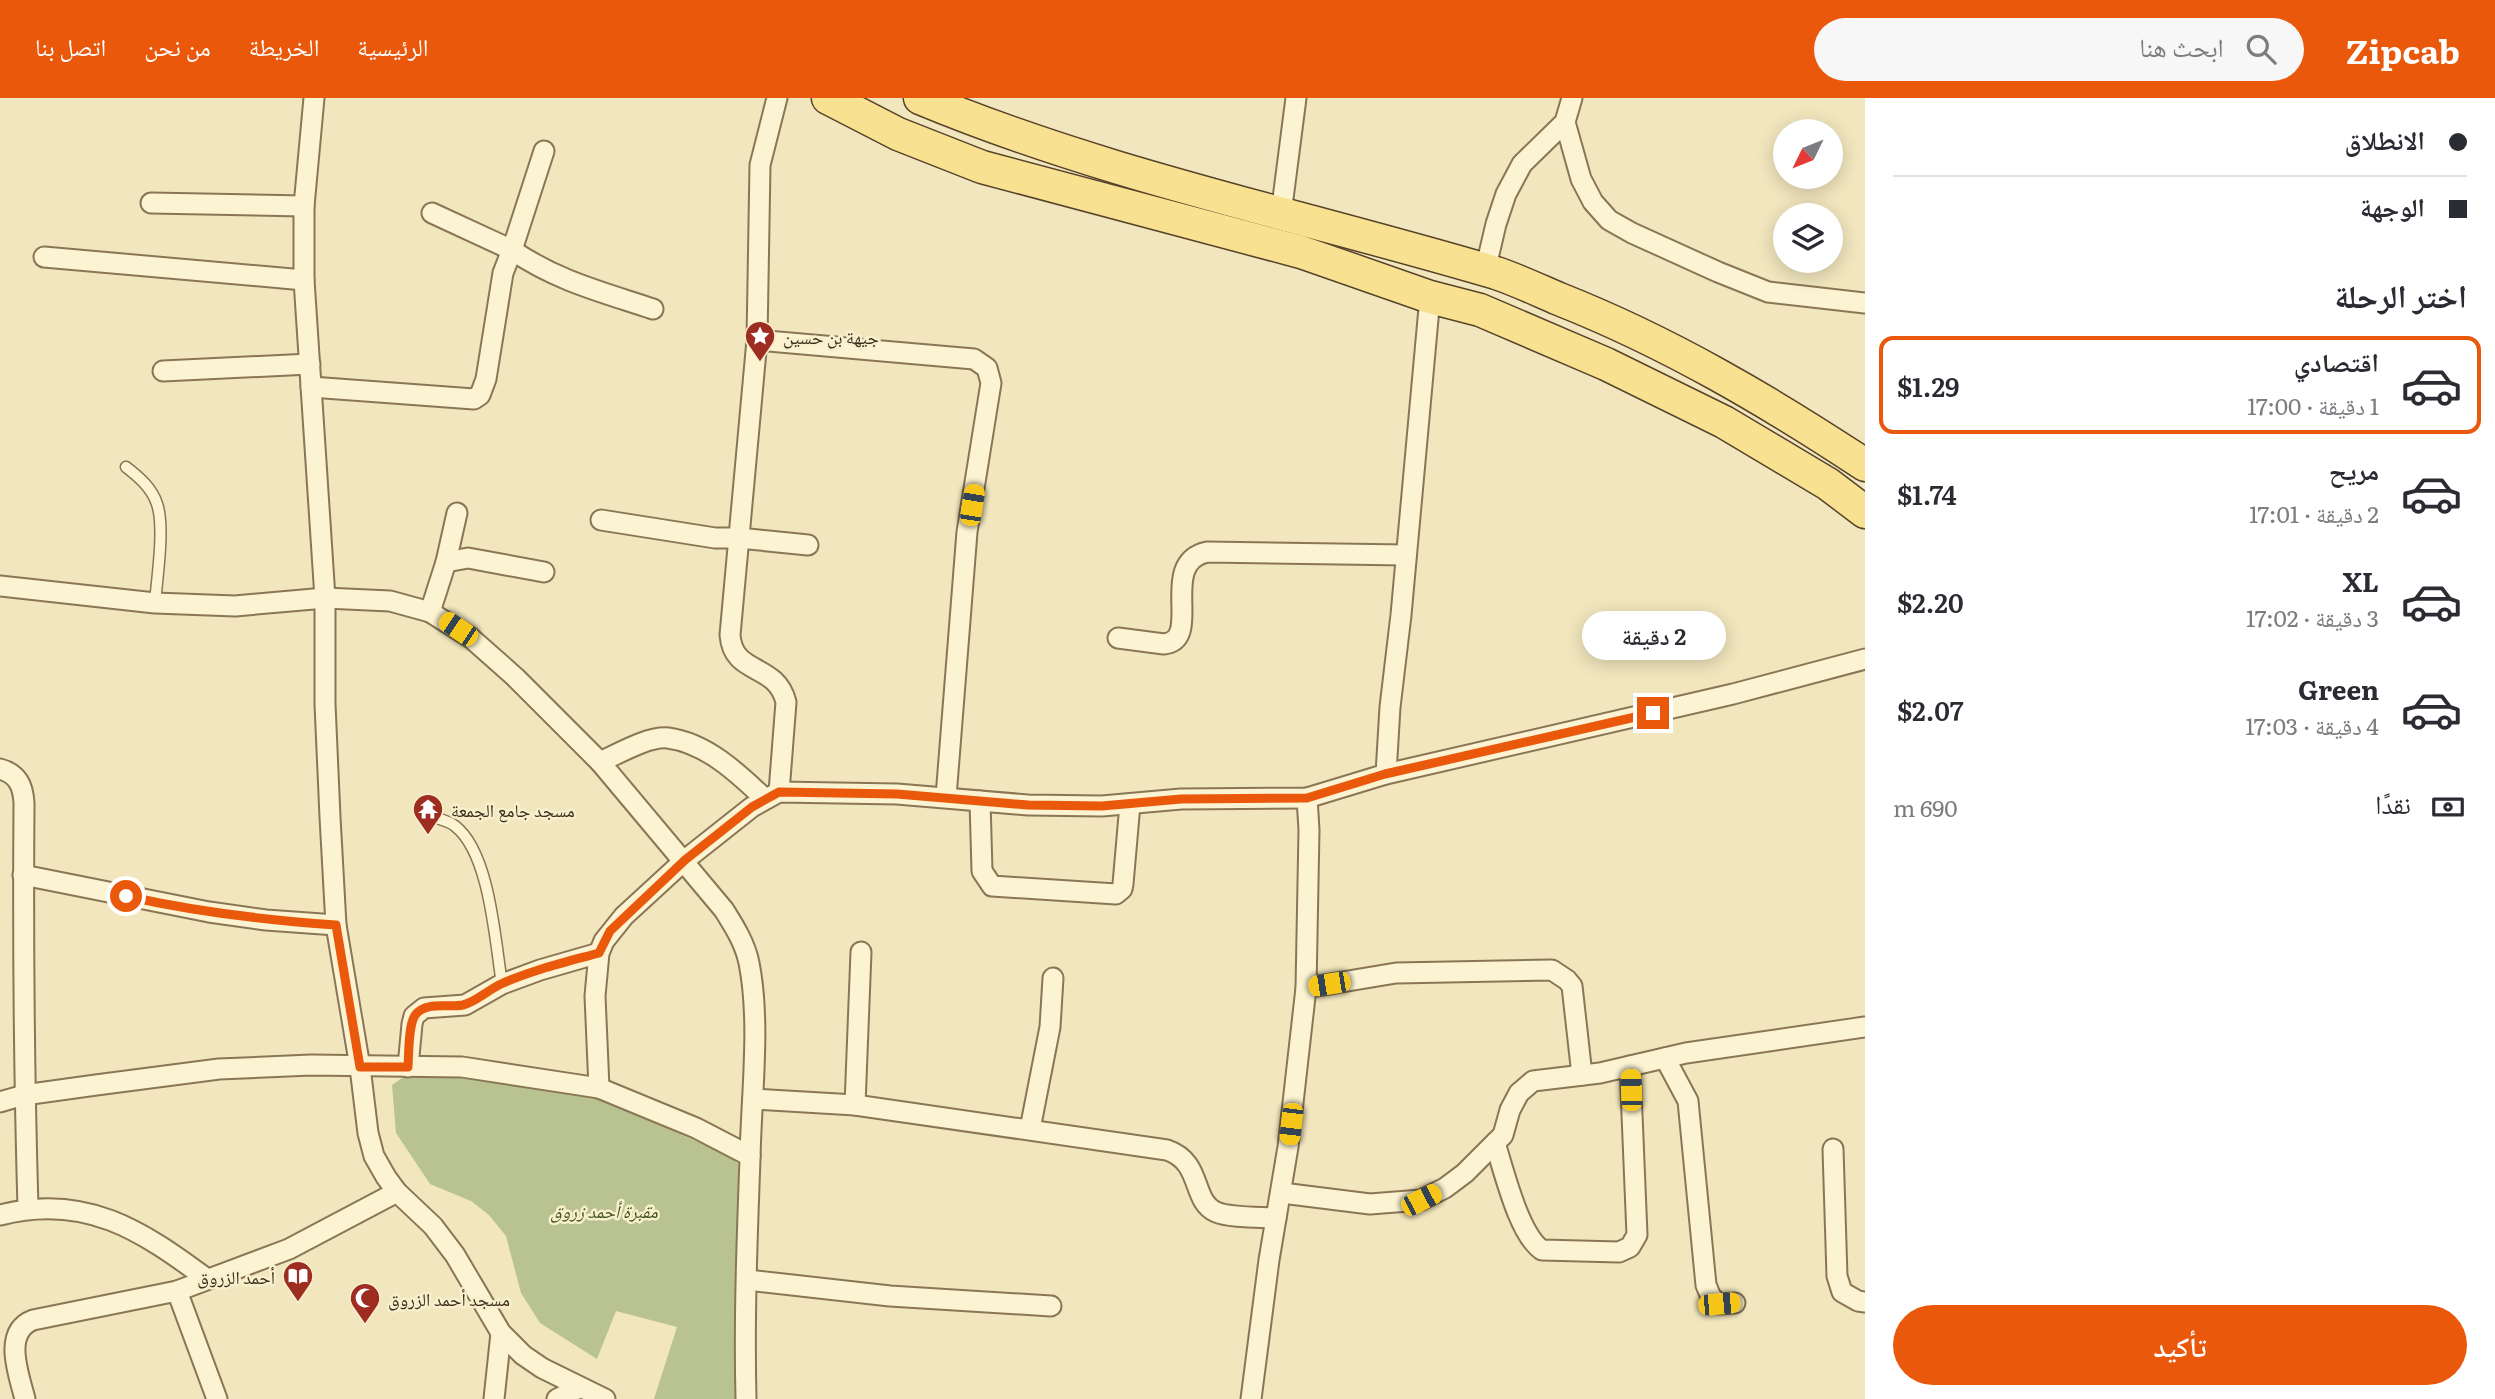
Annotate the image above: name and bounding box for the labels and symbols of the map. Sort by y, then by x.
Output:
north arrow [1773,119,1843,189]
place icon: جيهة بن حسين [743,319,777,363]
place label: جيهة بن حسين [783,323,879,350]
car [959,483,986,527]
car [435,609,482,649]
callout: 2 دقيقة [1581,612,1725,660]
route end [1637,697,1669,729]
temple icon: مسجد جامع الجمعة [411,792,445,836]
place label: مسجد جامع الجمعة [451,796,575,823]
route start [110,880,142,912]
car [1307,970,1352,998]
car [1620,1069,1643,1111]
car [1279,1102,1304,1146]
car [1398,1181,1445,1219]
park label: مقبرة أحمد زروق [550,1197,659,1224]
library icon: أحمد الزروق [281,1259,315,1303]
place label: أحمد الزروق [197,1263,275,1290]
mosque icon: مسجد أحمد الزروق [348,1281,382,1325]
place label: مسجد أحمد الزروق [388,1285,510,1312]
car [1698,1292,1741,1316]

